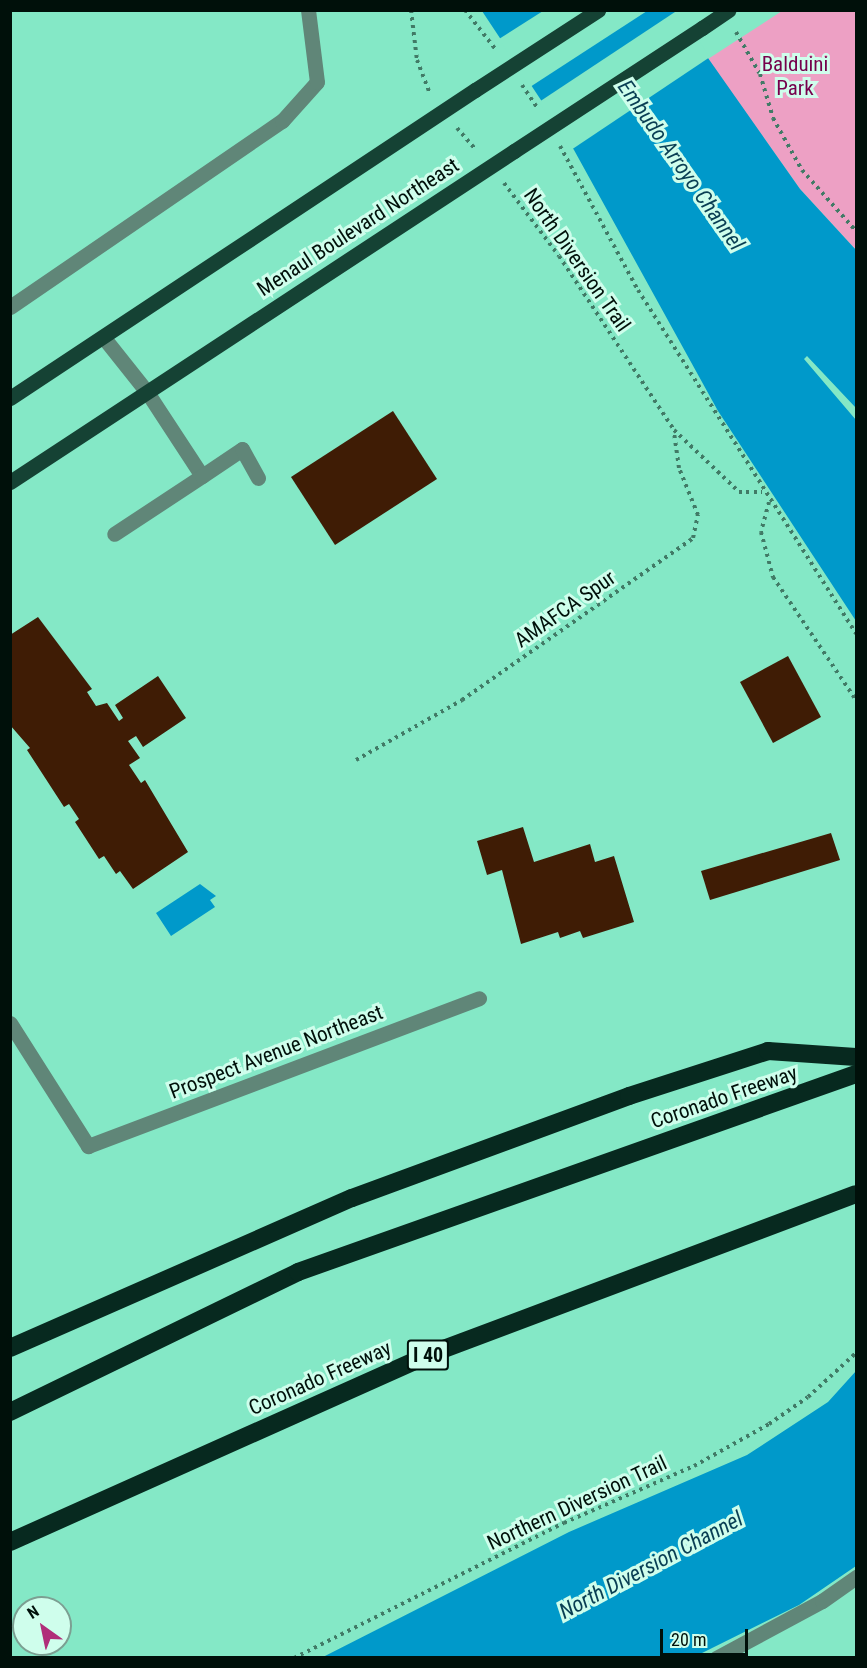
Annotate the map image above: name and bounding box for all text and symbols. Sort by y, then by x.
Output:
park label: Balduini Park [762,51,828,101]
water label: Embudo Arroyo Channel [612,75,750,255]
street label: Menaul Boulevard Northeast [252,152,464,302]
street label: North Diversion Trail [518,183,636,337]
street label: AMAFCA Spur [510,565,620,653]
street label: Prospect Avenue Northeast [166,1000,386,1104]
street label: Coronado Freeway [647,1060,801,1134]
street label: Coronado Freeway [245,1335,395,1421]
road number: I 40 [406,1338,450,1372]
street label: Northern Diversion Trail [483,1450,671,1556]
water label: North Diversion Channel [555,1505,747,1625]
north arrow [12,1596,72,1656]
text: N [24,1602,42,1623]
scale bar [663,1617,752,1655]
text: 20 m [671,1629,706,1650]

